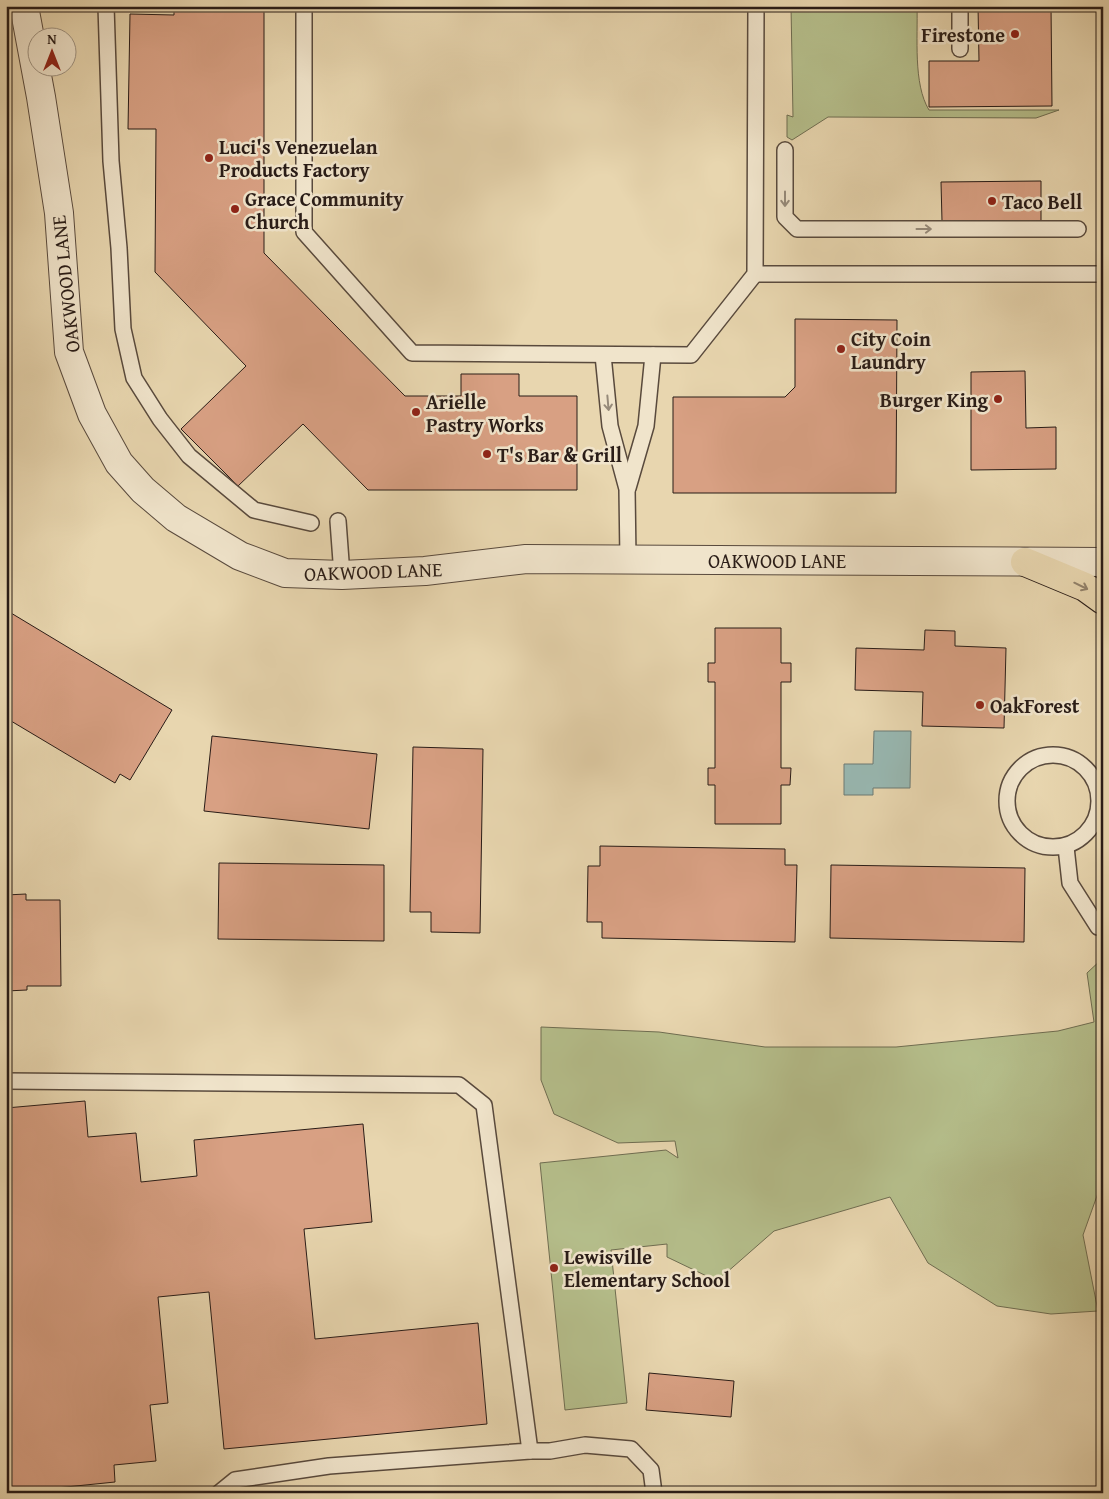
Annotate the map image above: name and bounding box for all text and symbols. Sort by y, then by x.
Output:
place label: Firestone [921,20,1005,49]
north arrow [28,28,78,78]
marker: Firestone [1009,28,1021,40]
text: N [47,29,57,49]
place label: Luci's Venezuelan Products Factory [219,132,378,184]
marker: Luci's Venezuelan Products Factory [203,152,215,164]
place label: Grace Community Church [245,184,404,236]
place label: Taco Bell [1002,187,1082,216]
one-way arrow [780,190,790,206]
marker: Taco Bell [986,195,998,207]
marker: Grace Community Church [229,203,241,215]
street label: OAKWOOD LANE [43,214,87,354]
one-way arrow [916,224,932,234]
place label: City Coin Laundry [851,324,931,376]
marker: City Coin Laundry [835,343,847,355]
place label: Burger King [880,385,988,414]
place label: Arielle Pastry Works [426,387,544,439]
marker: Burger King [992,393,1004,405]
one-way arrow [603,395,612,411]
marker: Arielle Pastry Works [410,406,422,418]
place label: T's Bar & Grill [497,440,622,469]
marker: T's Bar & Grill [481,448,493,460]
street label: OAKWOOD LANE [708,546,846,575]
street label: OAKWOOD LANE [304,554,442,588]
one-way arrow [1073,582,1088,591]
place label: OakForest [990,691,1080,720]
marker: OakForest [974,699,986,711]
place label: Lewisville Elementary School [564,1242,730,1294]
marker: Lewisville Elementary School [548,1262,560,1274]

